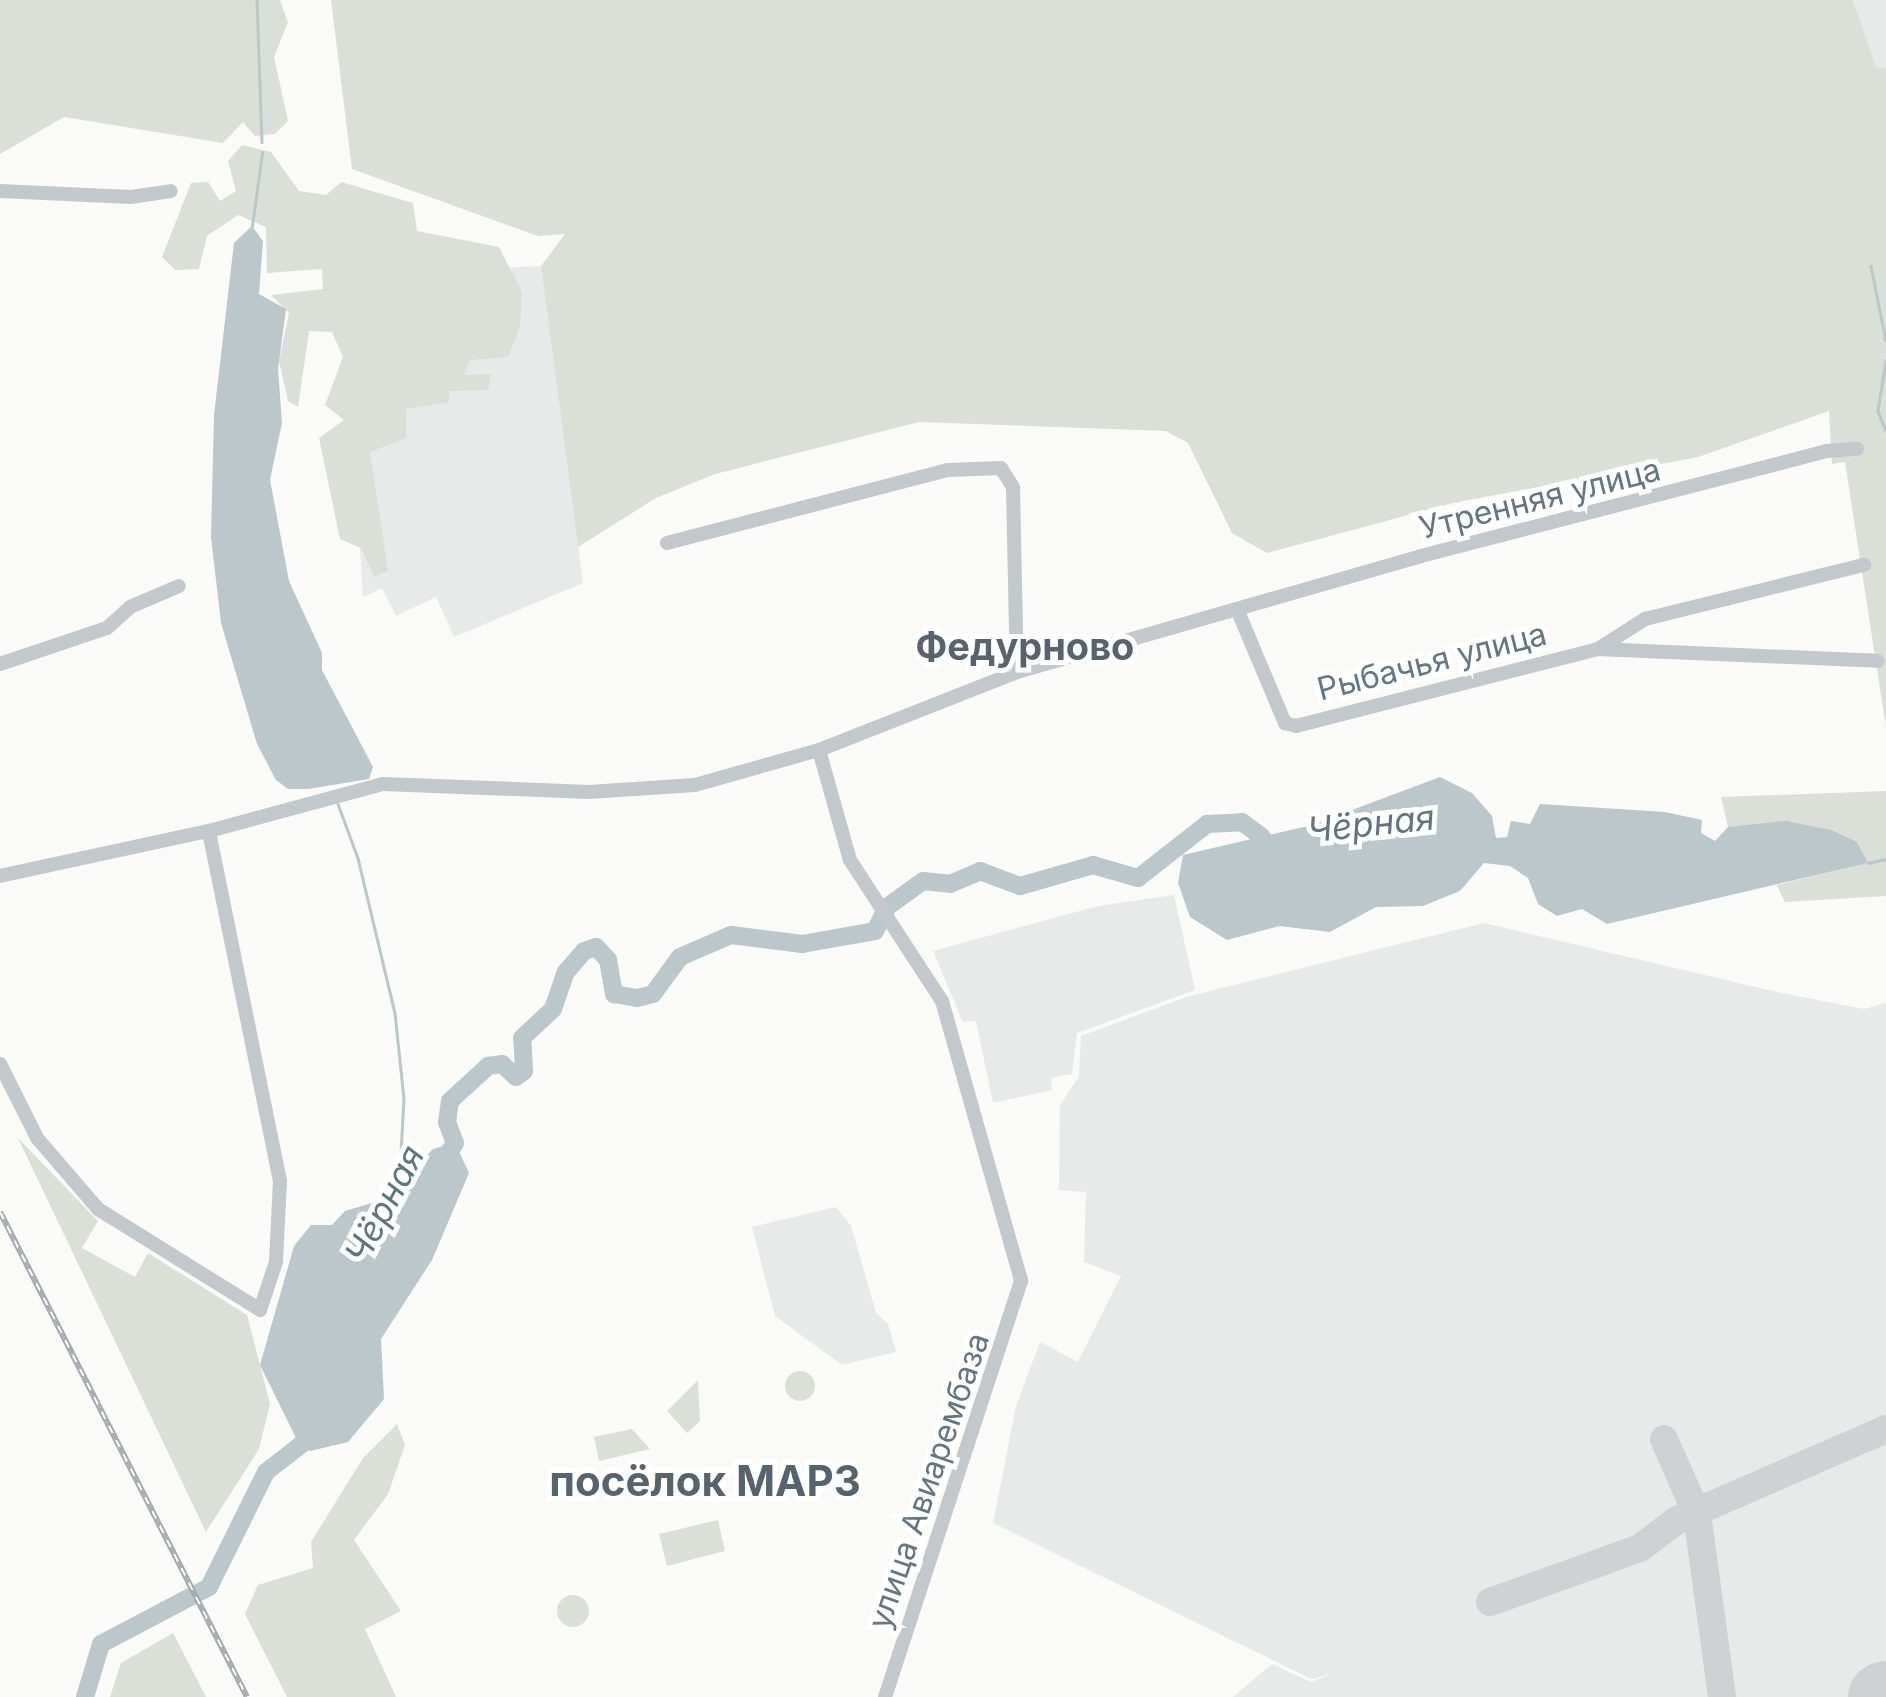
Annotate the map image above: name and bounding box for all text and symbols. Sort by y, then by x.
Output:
street label: Утренняя улица [1416,450,1664,548]
street label: Рыбачья улица [1313,615,1551,709]
district label: Федурново [916,624,1134,670]
water label: Чёрная [1305,795,1437,851]
water label: Чёрная [336,1138,432,1270]
street label: улица Авиарембаза [860,1328,998,1634]
district label: посёлок МАРЗ [549,1456,861,1506]

